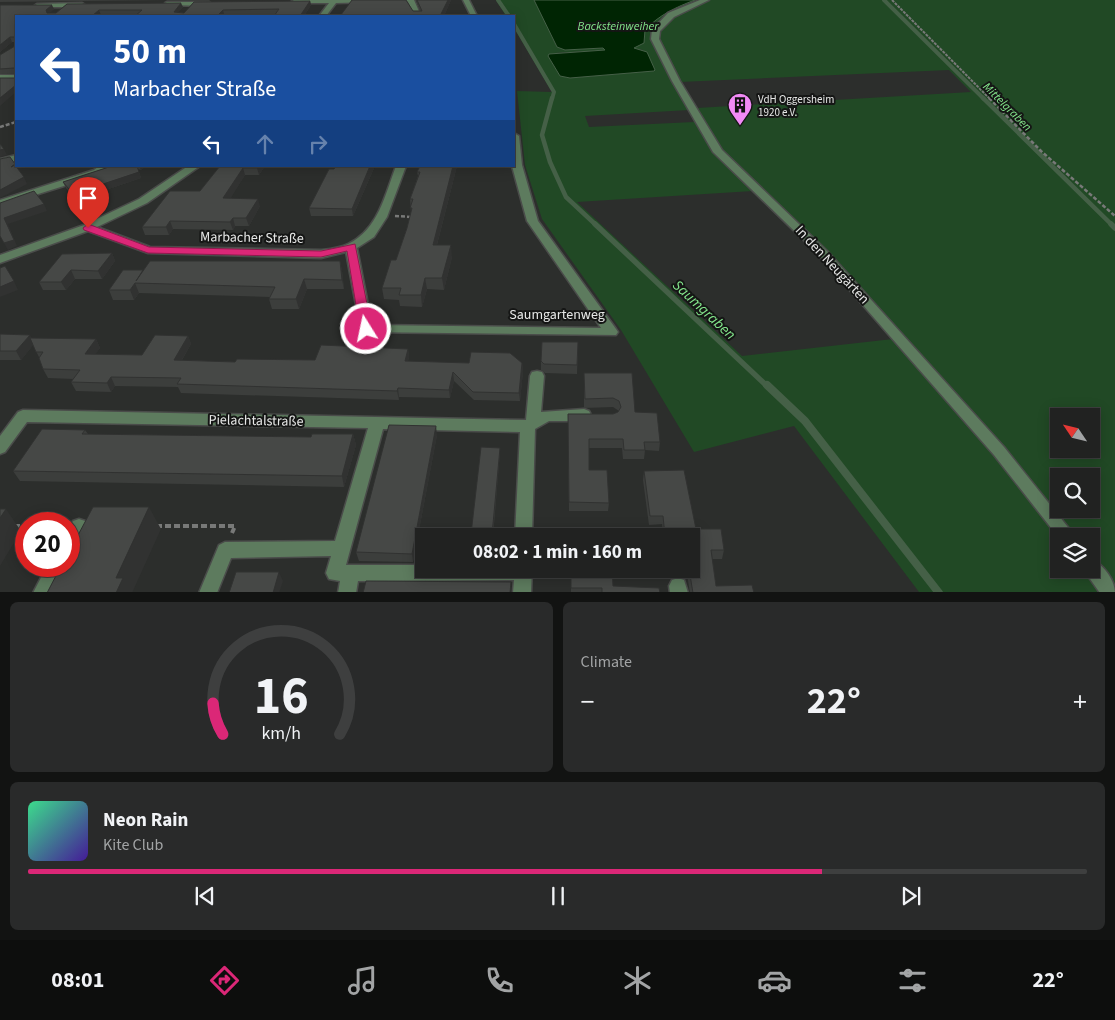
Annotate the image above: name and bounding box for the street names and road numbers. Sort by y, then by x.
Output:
street label: In den Neugärten [790,221,874,309]
street label: Marbacher Straße [200,227,304,249]
street label: Saumgartenweg [509,305,605,325]
street label: Pielachtalstraße [208,410,304,432]

